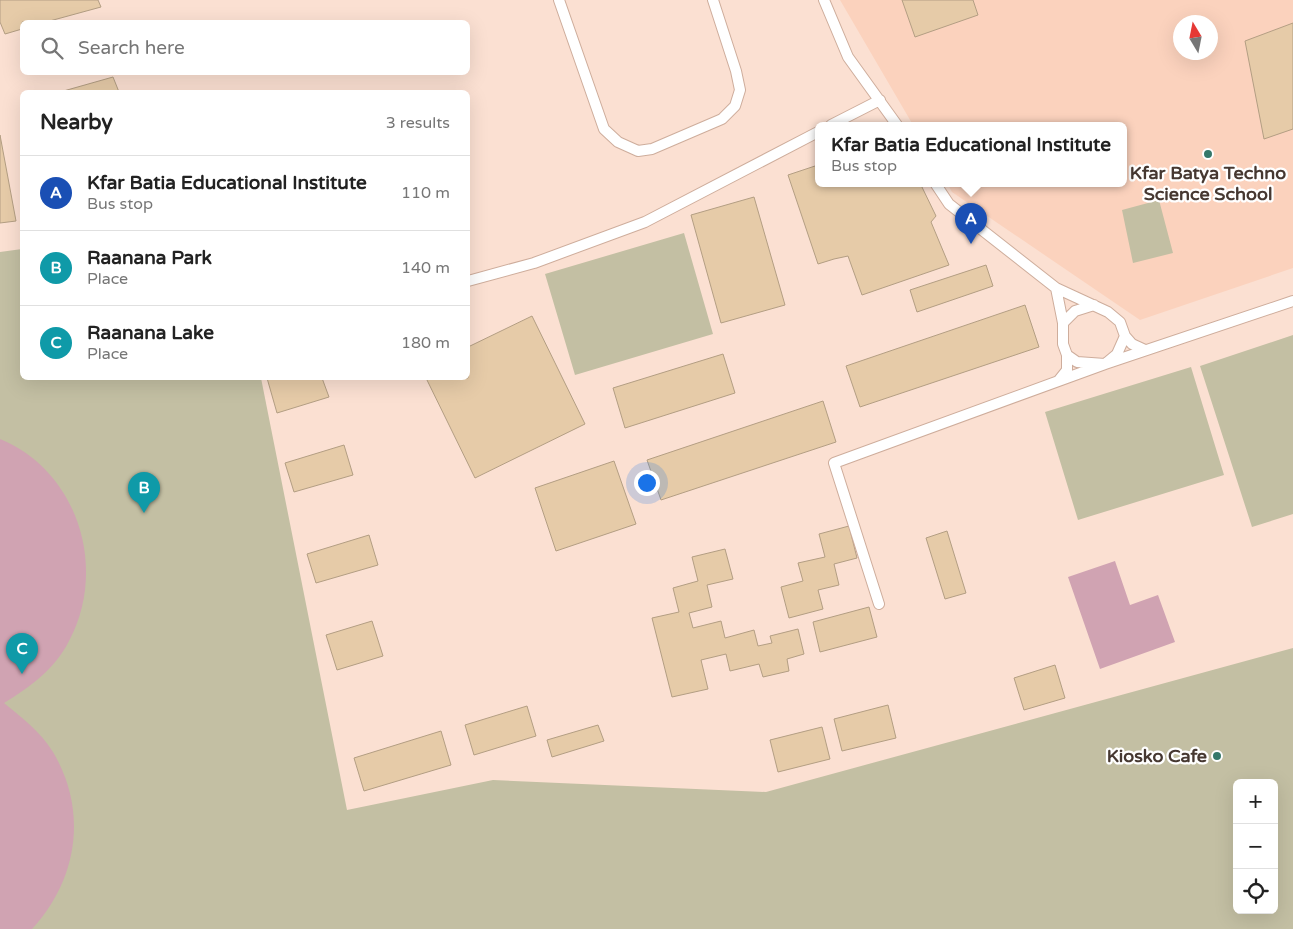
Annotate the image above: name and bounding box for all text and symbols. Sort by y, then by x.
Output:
north arrow [1173,15,1218,60]
search box [20,20,470,75]
icon: search [38,34,66,62]
text: Search here [78,37,185,59]
text: Nearby [40,110,113,135]
text: 3 results [386,113,450,133]
popup [815,122,1127,187]
text: Kfar Batia Educational Institute [831,134,1111,156]
marker: Kfar Batya Techno Science School [1202,148,1214,160]
text: Bus stop [831,156,897,176]
place label: Kfar Batya Techno Science School [1130,162,1286,205]
text: Kfar Batia Educational Institute [87,172,367,194]
text: A [50,183,62,203]
text: 110 m [401,183,450,203]
text: Bus stop [87,194,153,214]
pin: A [955,203,987,244]
text: Raanana Park [87,247,212,269]
text: B [50,258,62,278]
text: 140 m [401,258,450,278]
text: Place [87,269,128,289]
text: Raanana Lake [87,322,214,344]
text: C [50,333,62,353]
text: 180 m [401,333,450,353]
text: Place [87,344,128,364]
your location [634,470,660,496]
pin: B [128,472,160,513]
pin: C [6,633,38,674]
place label: Kiosko Cafe [1107,745,1207,767]
marker: Kiosko Cafe [1211,750,1223,762]
map controls [1233,779,1278,914]
button: + [1233,779,1278,824]
button: − [1233,824,1278,869]
button: locate [1233,869,1278,914]

